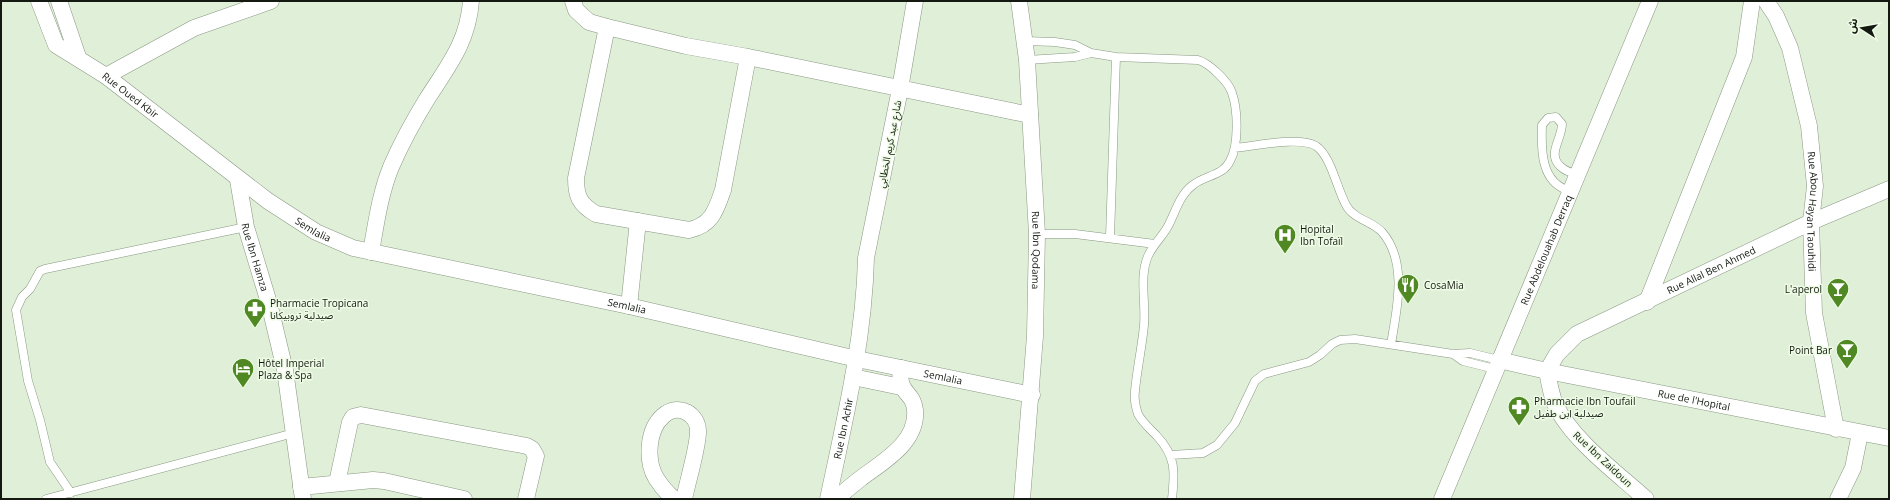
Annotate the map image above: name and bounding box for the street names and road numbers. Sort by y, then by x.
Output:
street label: Rue Oued Kbir [99,69,162,121]
street label: شارع عبد كريم الخطابي [874,99,906,189]
street label: Rue Abou Hayan Taouhidi [1804,151,1822,272]
street label: Rue Abdelouahab Derraq [1517,193,1575,307]
street label: Rue Ibn Qodama [1029,211,1044,290]
street label: Semlalia [293,213,333,245]
street label: Rue Ibn Hamza [238,222,272,293]
street label: Rue Allal Ben Ahmed [1664,243,1758,297]
street label: Semlalia [606,295,648,317]
street label: Semlalia [922,366,964,387]
street label: Rue de l'Hopital [1657,386,1731,414]
street label: Rue Ibn Achir [830,397,856,460]
street label: Rue Ibn Zaidoun [1570,428,1636,490]

